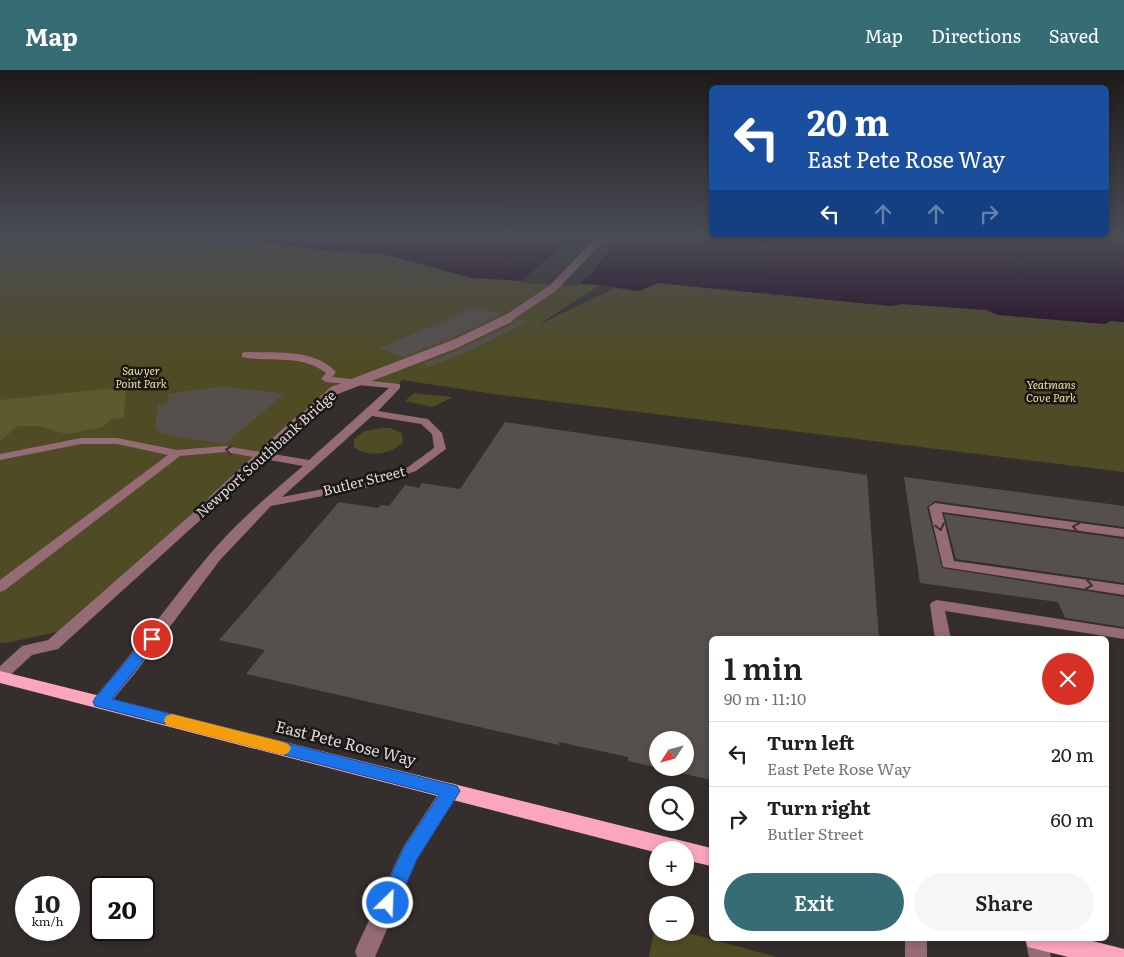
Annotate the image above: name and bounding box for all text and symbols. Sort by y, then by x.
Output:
text: Map [25,18,78,53]
text: Map [865,22,903,49]
text: Directions [931,22,1021,49]
text: Saved [1049,22,1099,49]
text: 20 m [807,95,889,147]
icon: left [724,105,789,170]
text: East Pete Rose Way [807,142,1005,175]
icon: left [816,200,844,228]
icon: ahead [869,200,897,228]
icon: ahead [922,200,950,228]
icon: right [975,200,1003,228]
park label: Sawyer Point Park [115,362,167,391]
park label: Yeatmans Cove Park [1026,376,1076,405]
street label: Newport Southbank Bridge [191,385,340,522]
one-way arrow [225,445,233,456]
street label: Butler Street [320,460,408,500]
one-way arrow [934,522,944,530]
one-way arrow [1071,522,1080,532]
one-way arrow [1085,579,1093,590]
pin [131,618,173,660]
icon: arrive [138,625,166,653]
text: 1 min [724,645,803,689]
button: close [1042,653,1094,705]
text: 90 m · 11:10 [724,686,806,710]
street label: East Pete Rose Way [273,713,420,771]
text: Turn left [767,728,854,756]
north arrow [649,731,694,776]
map controls [649,731,694,941]
icon: left [724,740,752,768]
text: 20 m [1051,740,1094,768]
text: East Pete Rose Way [767,756,911,780]
button: search [649,786,694,831]
text: Turn right [767,793,871,821]
icon: right [724,805,752,833]
text: 60 m [1051,805,1094,833]
text: Butler Street [767,821,864,845]
button: + [649,841,694,886]
button: Exit [724,873,904,931]
button: Share [914,873,1094,931]
speed limit sign: 20 [90,876,155,941]
position arrow [361,876,413,928]
text: 10 [35,884,60,921]
button: − [649,896,694,941]
text: km/h [32,912,63,930]

